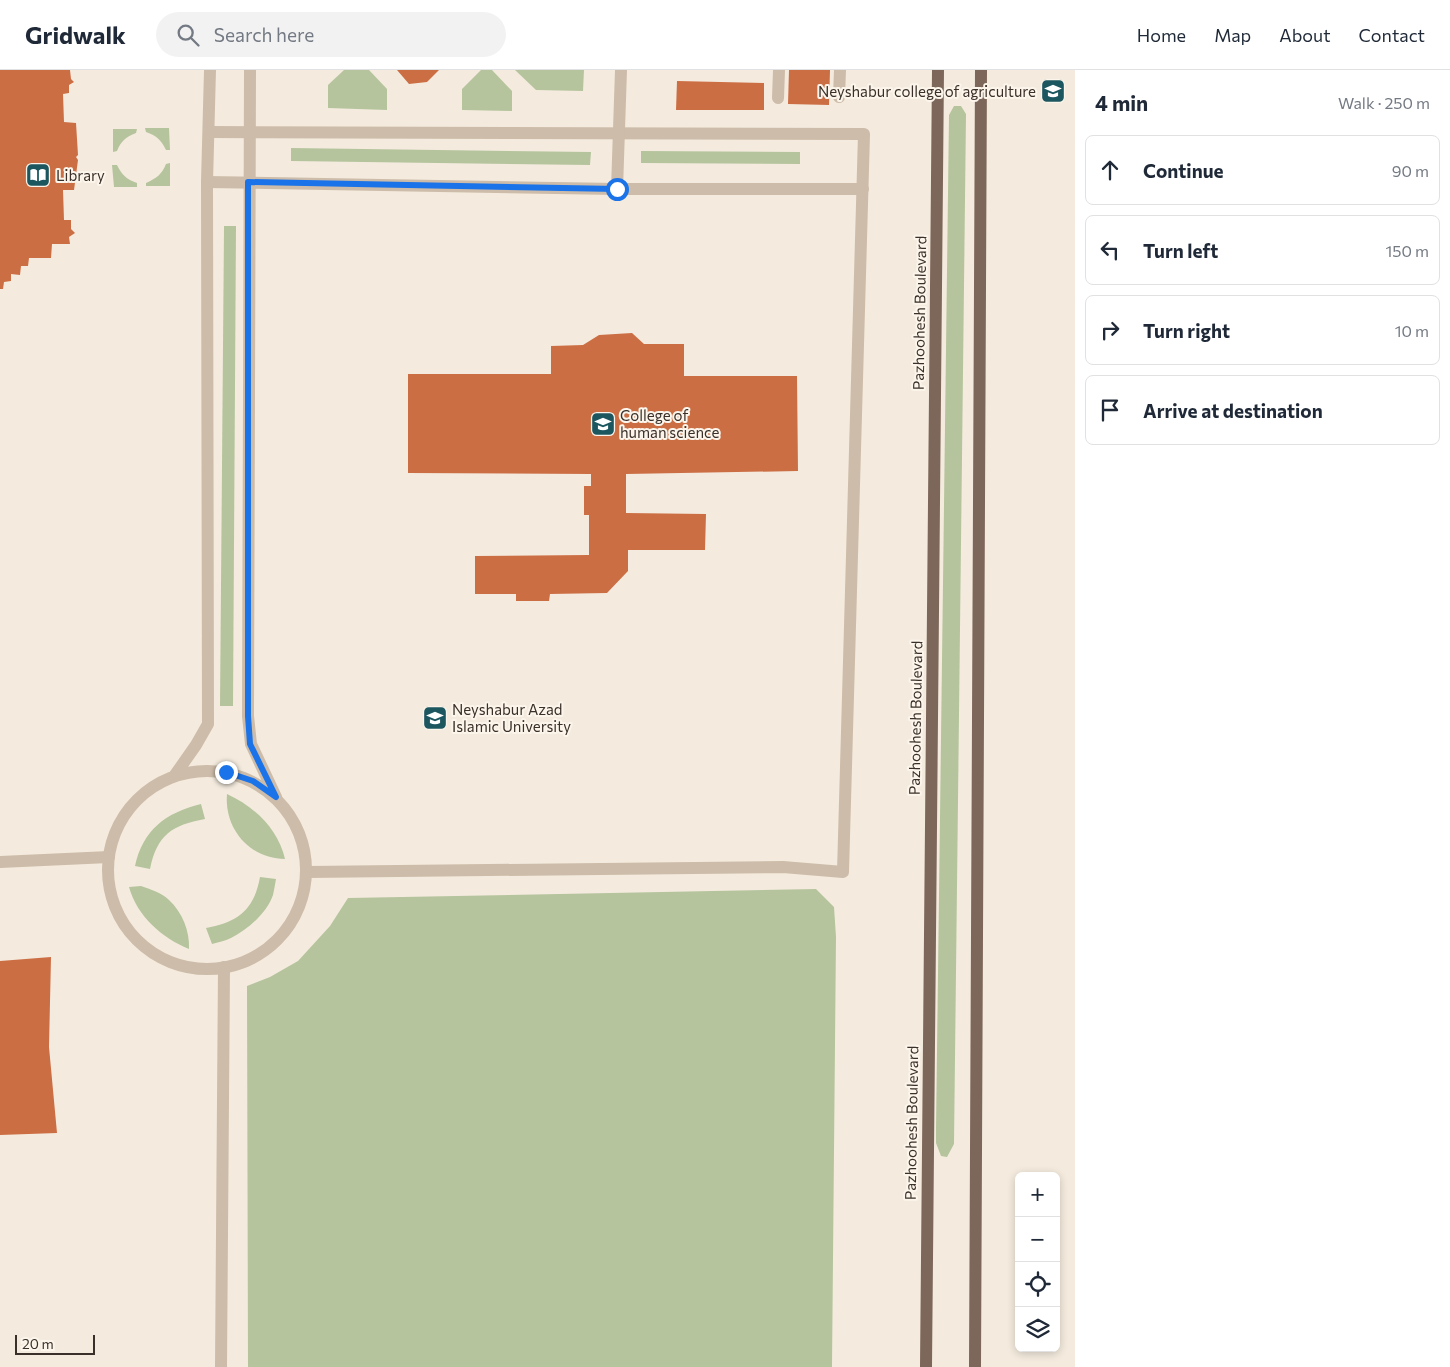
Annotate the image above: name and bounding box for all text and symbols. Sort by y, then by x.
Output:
search box [156,12,506,57]
text: Gridwalk [25,20,126,49]
icon: search [174,21,202,49]
text: Search here [214,23,314,46]
text: Home [1137,24,1186,46]
text: Map [1214,24,1251,46]
text: About [1279,24,1331,46]
text: Contact [1359,24,1425,46]
school or university icon: Neyshabur college of agriculture [1040,78,1066,104]
place label: Neyshabur college of agriculture [818,82,1036,100]
text: 4 min [1095,90,1148,115]
text: Walk · 250 m [1338,93,1430,112]
icon: ahead [1096,156,1124,184]
text: Continue [1143,159,1223,182]
text: 90 m [1392,161,1429,180]
library icon: Library [25,162,51,188]
place label: Library [56,166,105,184]
route start [606,178,629,201]
street label: Pazhoohesh Boulevard [909,236,929,390]
icon: left [1096,236,1124,264]
text: Turn left [1143,239,1218,262]
text: 150 m [1386,241,1429,260]
icon: right [1096,316,1124,344]
text: Turn right [1143,319,1230,342]
text: 10 m [1395,321,1429,340]
icon: arrive [1096,396,1124,424]
text: Arrive at destination [1143,399,1323,422]
place label: College of human science [620,406,719,441]
school or university icon: College of human science [590,411,616,437]
street label: Pazhoohesh Boulevard [905,641,925,795]
place label: Neyshabur Azad Islamic University [452,700,571,735]
school or university icon: Neyshabur Azad Islamic University [422,705,448,731]
route end [215,761,238,784]
street label: Pazhoohesh Boulevard [901,1046,921,1200]
map controls [1015,1172,1060,1352]
button: + [1015,1172,1060,1217]
button: − [1015,1217,1060,1262]
button: locate [1015,1262,1060,1307]
button: layers [1015,1307,1060,1352]
scale bar [15,1332,95,1355]
text: 20 m [22,1335,54,1352]

